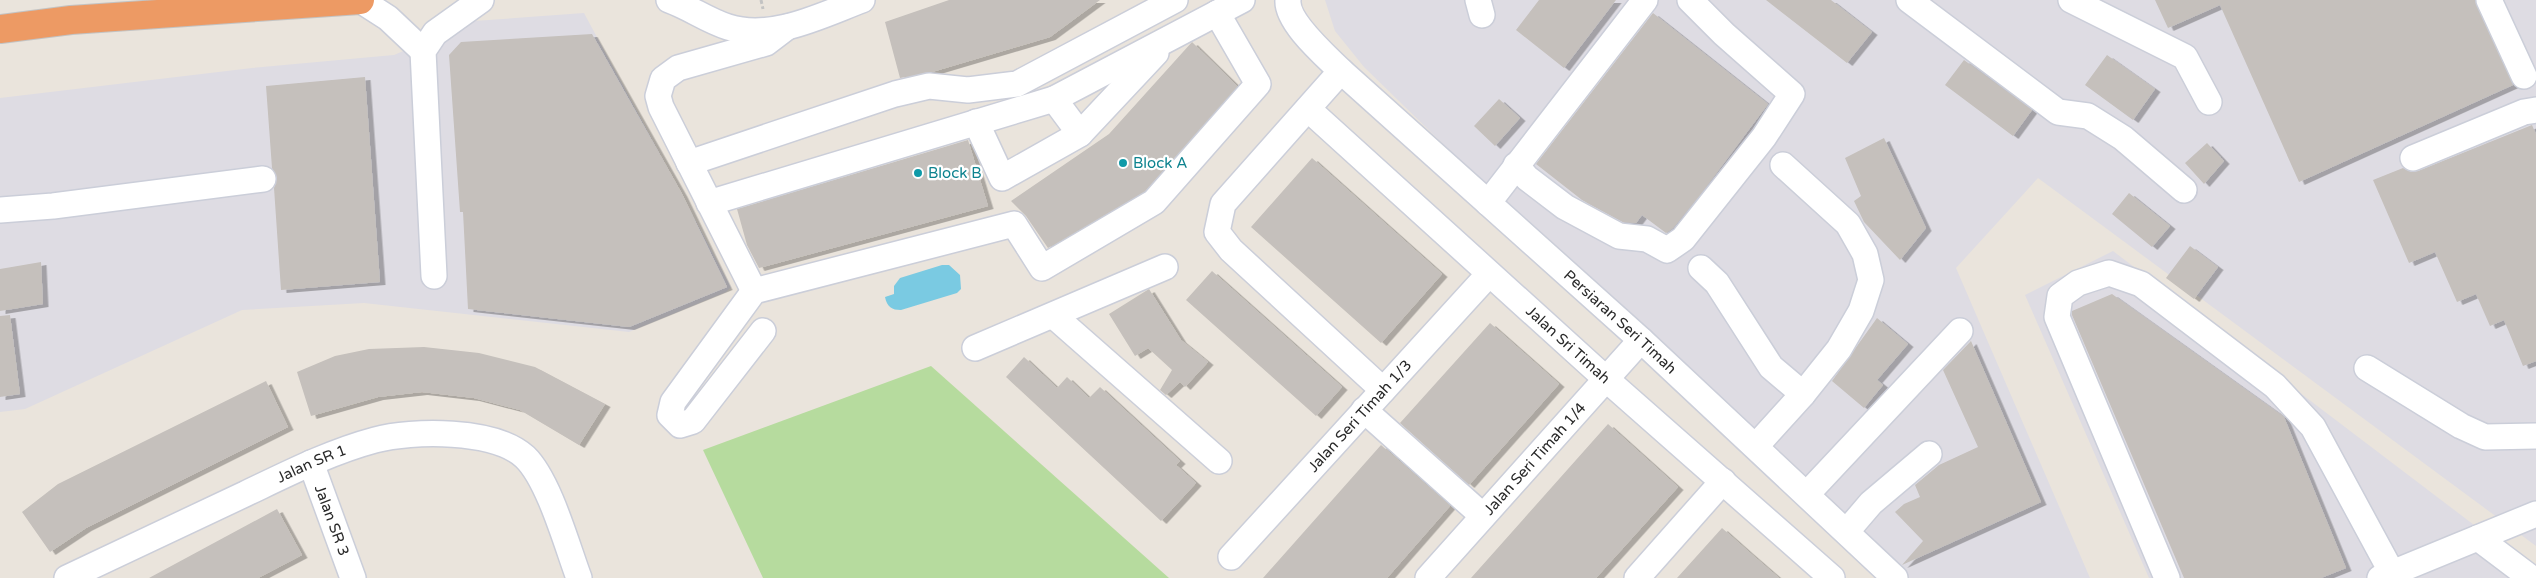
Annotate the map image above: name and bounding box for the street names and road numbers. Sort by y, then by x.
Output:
street label: Persiaran Seri Timah [1560,266,1680,378]
street label: Jalan Sri Timah [1522,302,1614,387]
street label: Jalan Seri Timah 1/3 [1304,356,1415,476]
street label: Jalan Seri Timah 1/4 [1480,399,1590,519]
street label: Jalan SR 1 [274,441,349,487]
street label: Jalan SR 3 [311,482,353,558]

